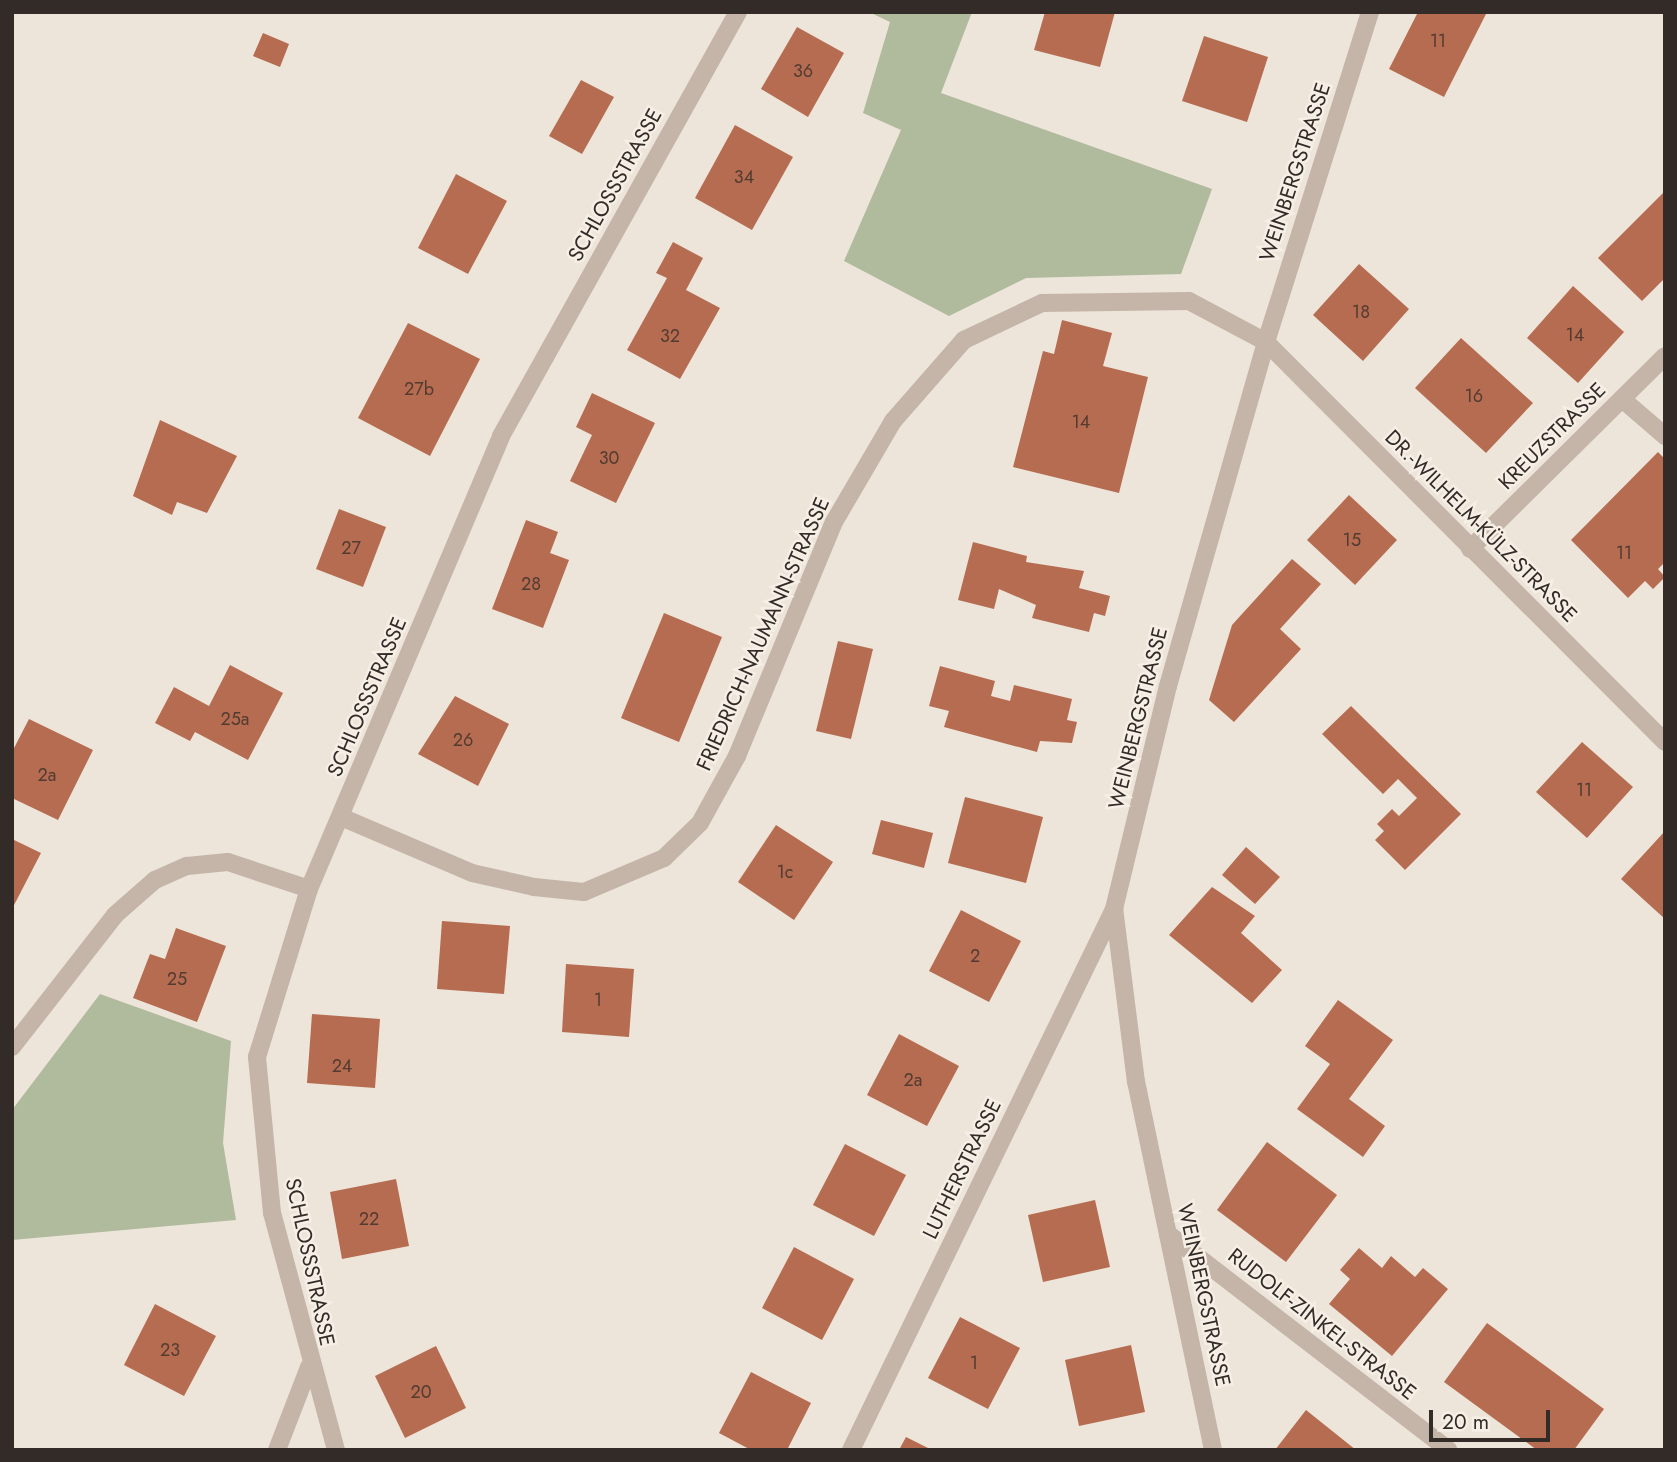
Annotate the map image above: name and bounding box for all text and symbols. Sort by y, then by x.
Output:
house number: 11 [1430,30,1446,52]
house number: 36 [793,60,813,82]
street label: WEINBERGSTRASSE [1254,79,1336,265]
street label: SCHLOSSSTRASSE [563,104,667,266]
house number: 34 [734,166,754,188]
house number: 18 [1352,301,1370,323]
house number: 14 [1566,324,1584,346]
house number: 32 [660,325,680,347]
street label: KREUZSTRASSE [1493,377,1611,495]
house number: 27b [404,378,434,400]
house number: 16 [1465,385,1483,407]
house number: 14 [1072,411,1090,433]
street label: DR.-WILHELM-KÜLZ-STRASSE [1380,425,1582,627]
house number: 30 [599,447,619,469]
street label: FRIEDRICH-NAUMANN-STRASSE [691,493,835,775]
house number: 15 [1343,529,1361,551]
house number: 27 [341,537,361,559]
house number: 11 [1616,542,1632,564]
house number: 28 [521,573,541,595]
street label: SCHLOSSSTRASSE [322,613,412,781]
street label: WEINBERGSTRASSE [1103,624,1173,812]
house number: 25a [220,708,250,730]
house number: 26 [453,729,473,751]
house number: 2a [38,764,56,786]
house number: 11 [1576,779,1592,801]
house number: 1c [777,861,793,883]
house number: 2 [970,945,980,967]
house number: 25 [167,968,187,990]
house number: 1 [594,989,602,1011]
house number: 24 [332,1055,352,1077]
house number: 2a [904,1069,922,1091]
street label: LUTHERSTRASSE [917,1095,1007,1243]
street label: SCHLOSSSTRASSE [280,1176,340,1348]
street label: WEINBERGSTRASSE [1172,1201,1236,1389]
house number: 22 [359,1208,379,1230]
street label: RUDOLF-ZINKEL-STRASSE [1223,1243,1421,1405]
house number: 23 [160,1339,180,1361]
house number: 1 [970,1352,978,1374]
house number: 20 [410,1381,432,1403]
scale bar [1432,1396,1553,1440]
text: 20 m [1442,1407,1489,1437]

